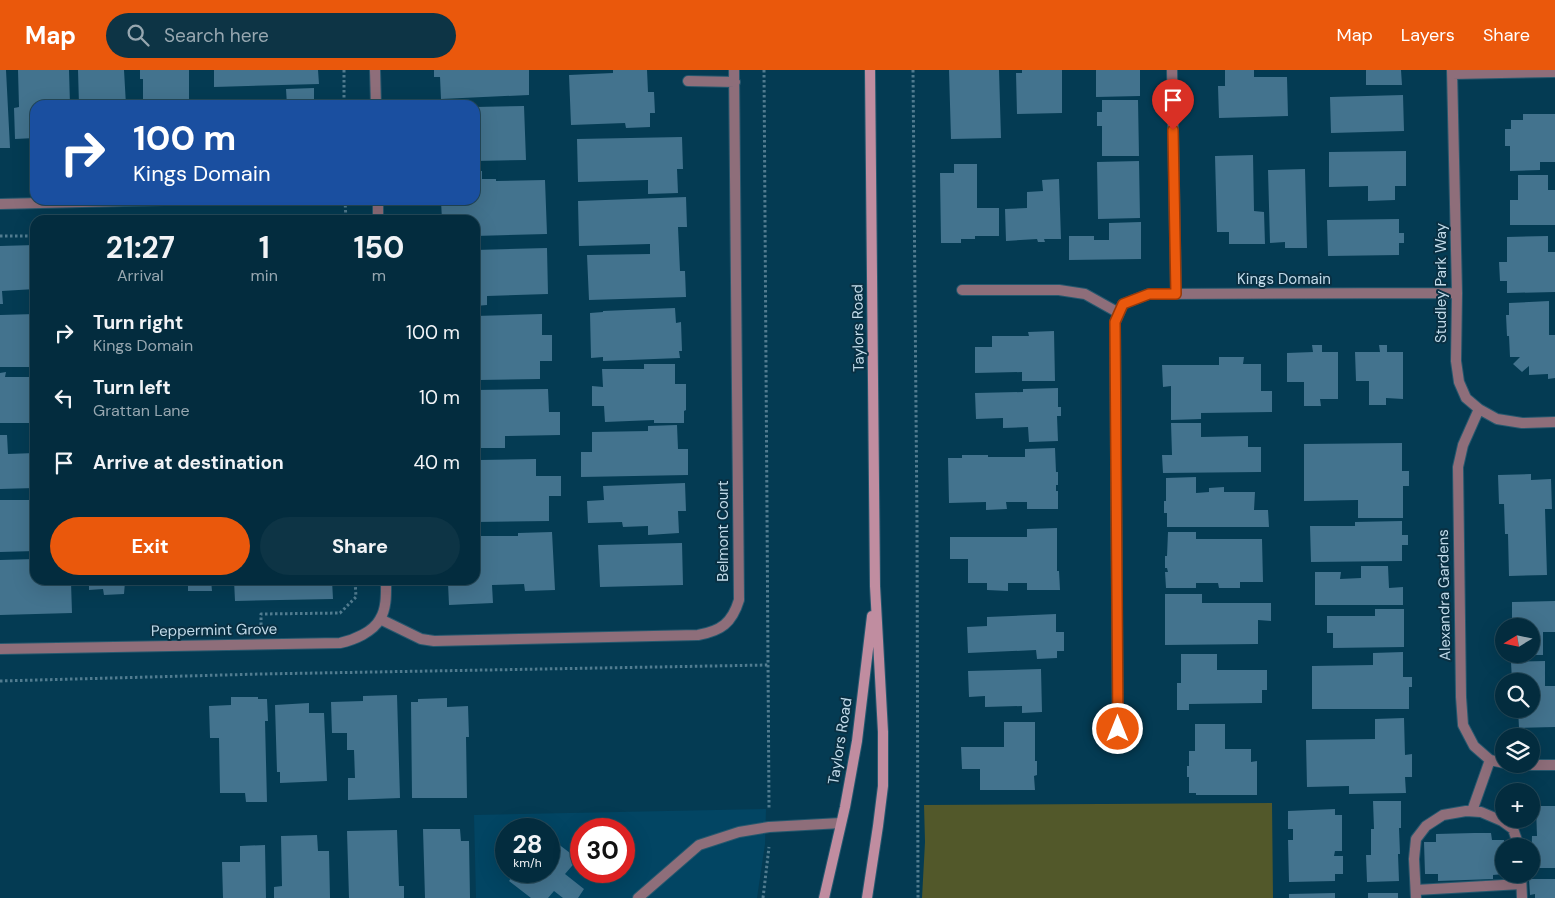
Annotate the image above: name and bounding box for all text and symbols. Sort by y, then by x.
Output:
search box [106,13,456,58]
text: Map [25,20,76,51]
icon: search [124,21,152,49]
text: Search here [164,23,269,48]
text: Map [1337,23,1373,47]
text: Layers [1401,23,1455,47]
text: Share [1483,23,1530,47]
pin [1152,79,1194,130]
icon: arrive [1159,86,1187,114]
text: 100 m [133,115,236,161]
icon: right [50,120,115,185]
text: Kings Domain [133,159,271,188]
street label: Studley Park Way [1431,222,1451,343]
text: 21:27 [106,228,175,267]
text: 1 [259,228,270,267]
text: 150 [354,228,404,267]
text: Arrival [117,265,164,286]
text: min [251,265,278,286]
text: m [372,265,386,286]
street label: Kings Domain [1237,269,1331,289]
street label: Taylors Road [847,284,869,372]
text: Turn right [93,310,183,335]
icon: right [50,319,78,347]
text: 100 m [406,320,460,345]
text: Kings Domain [93,335,193,356]
text: Turn left [93,375,171,400]
icon: left [50,384,78,412]
text: 10 m [419,385,460,410]
text: Grattan Lane [93,400,190,421]
icon: arrive [50,449,78,477]
text: Arrive at destination [93,450,284,475]
text: 40 m [413,450,460,475]
street label: Belmont Court [713,480,733,582]
button: Exit [50,517,250,575]
button: Share [260,517,460,575]
street label: Alexandra Gardens [1433,529,1455,661]
north arrow [1495,618,1540,662]
map controls [1495,618,1540,883]
street label: Peppermint Grove [151,619,277,641]
button: search [1495,673,1540,718]
street label: Taylors Road [823,696,857,786]
position arrow [1091,702,1143,754]
button: layers [1495,728,1540,773]
button: + [1495,783,1540,828]
speed limit sign: 30 [570,818,635,883]
text: 28 [512,828,543,861]
button: − [1495,838,1540,883]
text: km/h [513,855,542,871]

